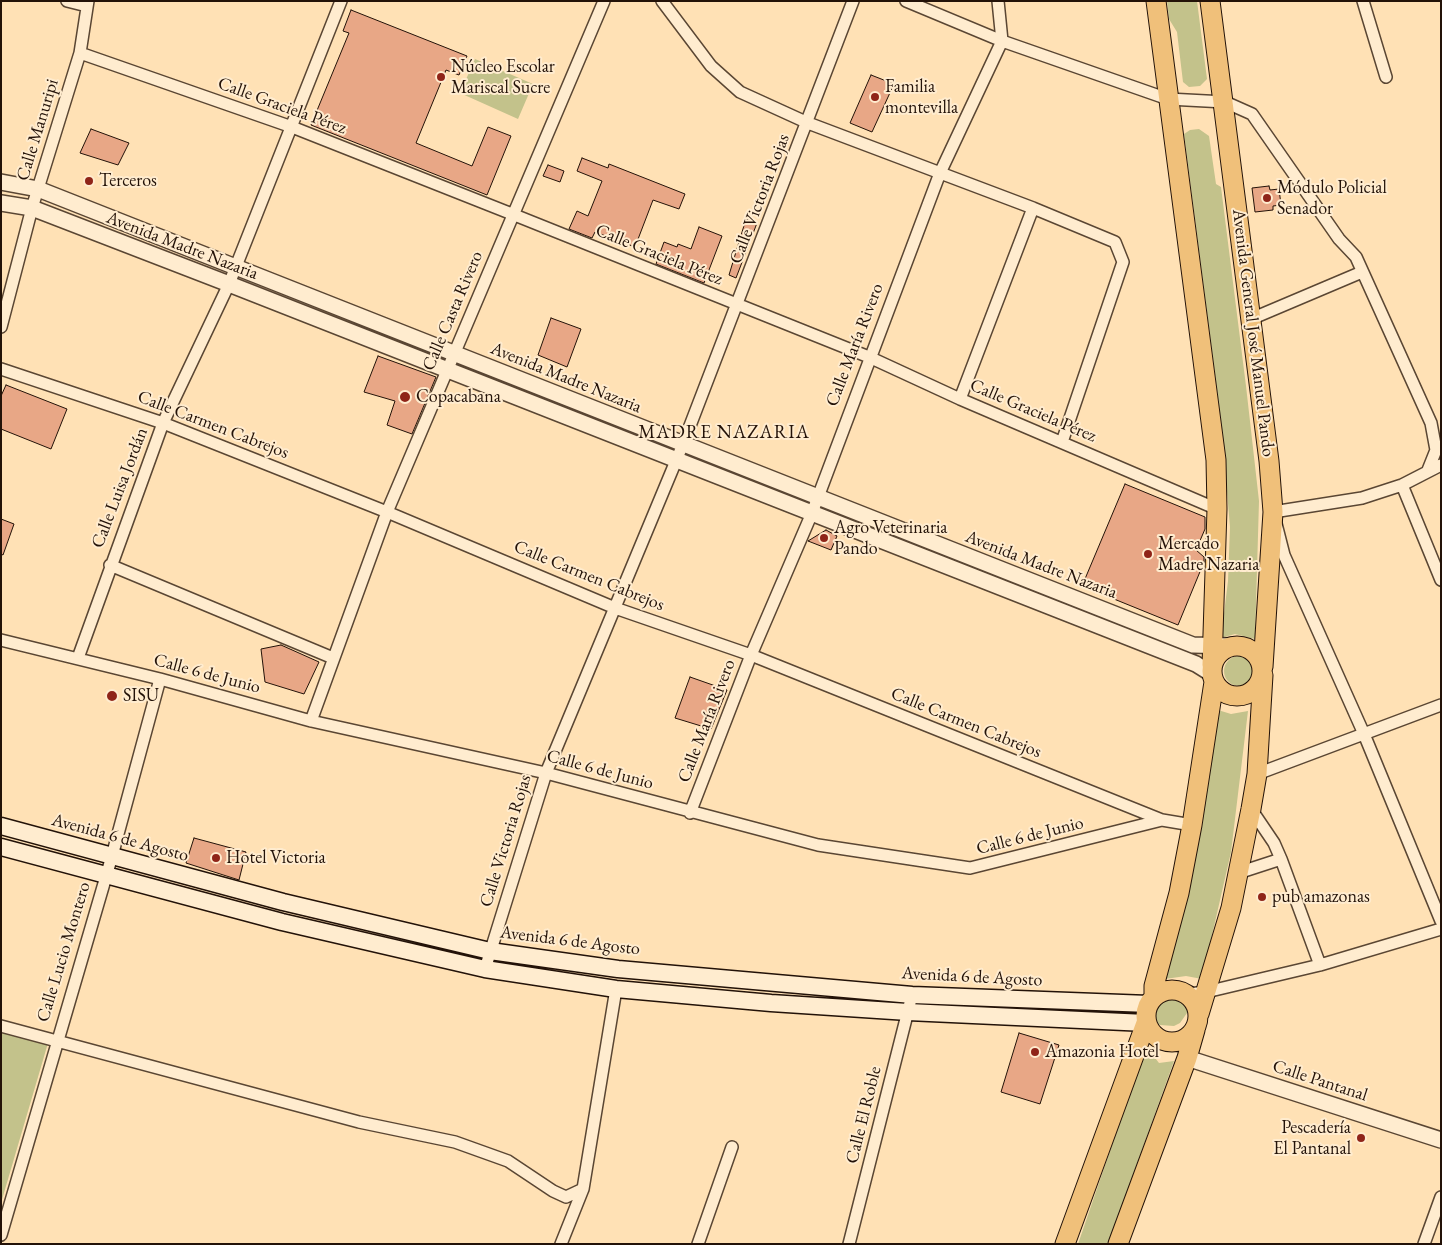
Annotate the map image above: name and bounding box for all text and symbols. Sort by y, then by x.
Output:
place label: Núcleo Escolar Mariscal Sucre [451,56,555,98]
marker: Núcleo Escolar Mariscal Sucre [435,71,447,83]
street label: Calle Graciela Pérez [215,73,349,139]
street label: Calle Manuripi [12,76,64,184]
place label: Familia montevilla [885,76,958,118]
marker: Familia montevilla [869,91,881,103]
street label: Calle Victoria Rojas [725,131,795,267]
place label: Terceros [99,170,157,192]
marker: Terceros [83,175,95,187]
place label: Módulo Policial Senador [1277,177,1387,220]
marker: Módulo Policial Senador [1261,192,1273,204]
street label: Avenida Madre Nazaria [103,207,261,285]
street label: Avenida General José Manuel Pando [1227,208,1279,458]
street label: Calle Graciela Pérez [592,220,726,290]
street label: Calle Casta Rivero [418,248,488,374]
street label: Calle María Rivero [822,280,888,410]
street label: Avenida Madre Nazaria [487,338,645,418]
street label: Calle Graciela Pérez [967,375,1099,447]
street label: Calle Carmen Cabrejos [134,386,292,464]
place label: Copacabana [416,386,501,408]
marker: Copacabana [398,390,412,404]
district label: MADRE NAZARIA [637,422,811,444]
street label: Calle Luisa Jordán [87,425,153,551]
place label: Agro Veterinaria Pando [834,517,948,560]
street label: Avenida Madre Nazaria [962,526,1120,604]
marker: Agro Veterinaria Pando [818,532,830,544]
place label: Mercado Madre Nazaria [1158,533,1259,576]
street label: Calle Carmen Cabrejos [511,536,667,616]
marker: Mercado Madre Nazaria [1142,548,1154,560]
street label: Calle 6 de Junio [151,649,263,699]
street label: Calle María Rivero [674,656,740,786]
street label: Calle Carmen Cabrejos [888,683,1044,763]
place label: SISU [123,685,159,707]
marker: SISU [105,689,119,703]
street label: Calle 6 de Junio [544,745,656,795]
street label: Calle Victoria Rojas [476,772,536,910]
street label: Avenida 6 de Agosto [49,809,191,867]
street label: Calle 6 de Junio [974,812,1086,860]
place label: Hotel Victoria [226,847,326,869]
marker: Hotel Victoria [210,852,222,864]
street label: Calle Lucio Montero [32,879,96,1025]
place label: pub amazonas [1272,886,1370,908]
marker: pub amazonas [1256,891,1268,903]
street label: Avenida 6 de Agosto [499,922,641,960]
street label: Avenida 6 de Agosto [901,963,1043,991]
place label: Amazonia Hotel [1045,1041,1159,1063]
marker: Amazonia Hotel [1029,1046,1041,1058]
street label: Calle Pantanal [1270,1055,1370,1107]
street label: Calle El Roble [841,1064,887,1166]
place label: Pescadería El Pantanal [1273,1117,1351,1160]
marker: Pescadería El Pantanal [1355,1132,1367,1144]

